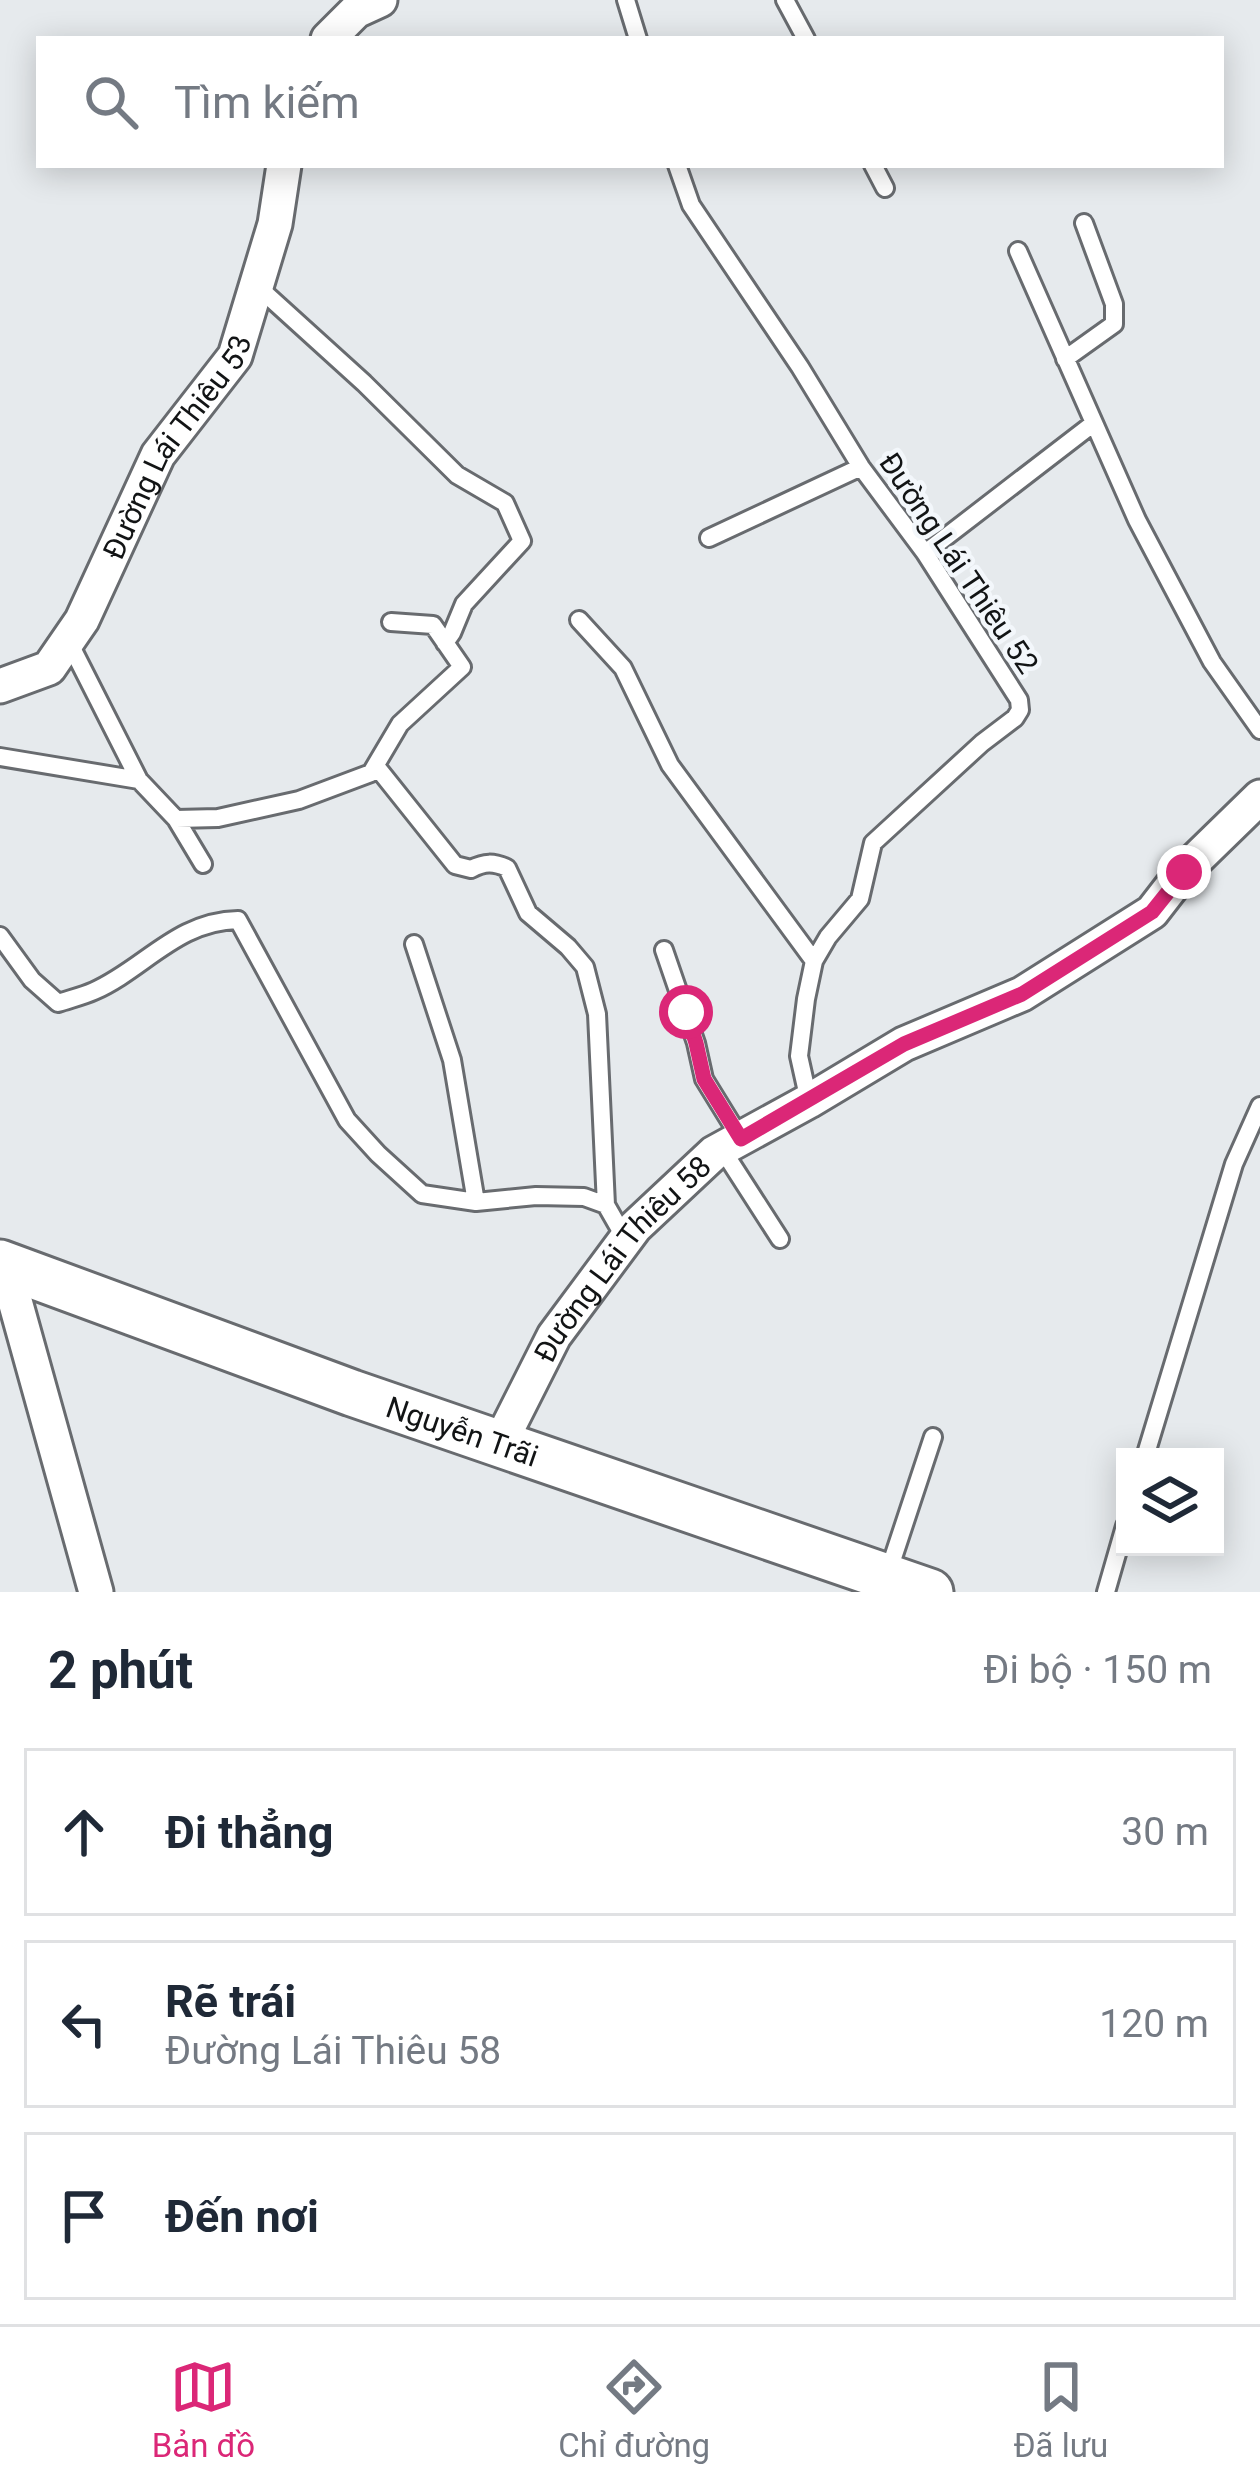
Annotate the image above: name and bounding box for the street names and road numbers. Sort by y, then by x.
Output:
street label: Đường Lái Thiêu 53 [95,331,258,565]
street label: Đường Lái Thiêu 52 [872,446,1046,680]
street label: Đường Lái Thiêu 58 [526,1148,717,1368]
street label: Nguyễn Trãi [382,1389,543,1473]

